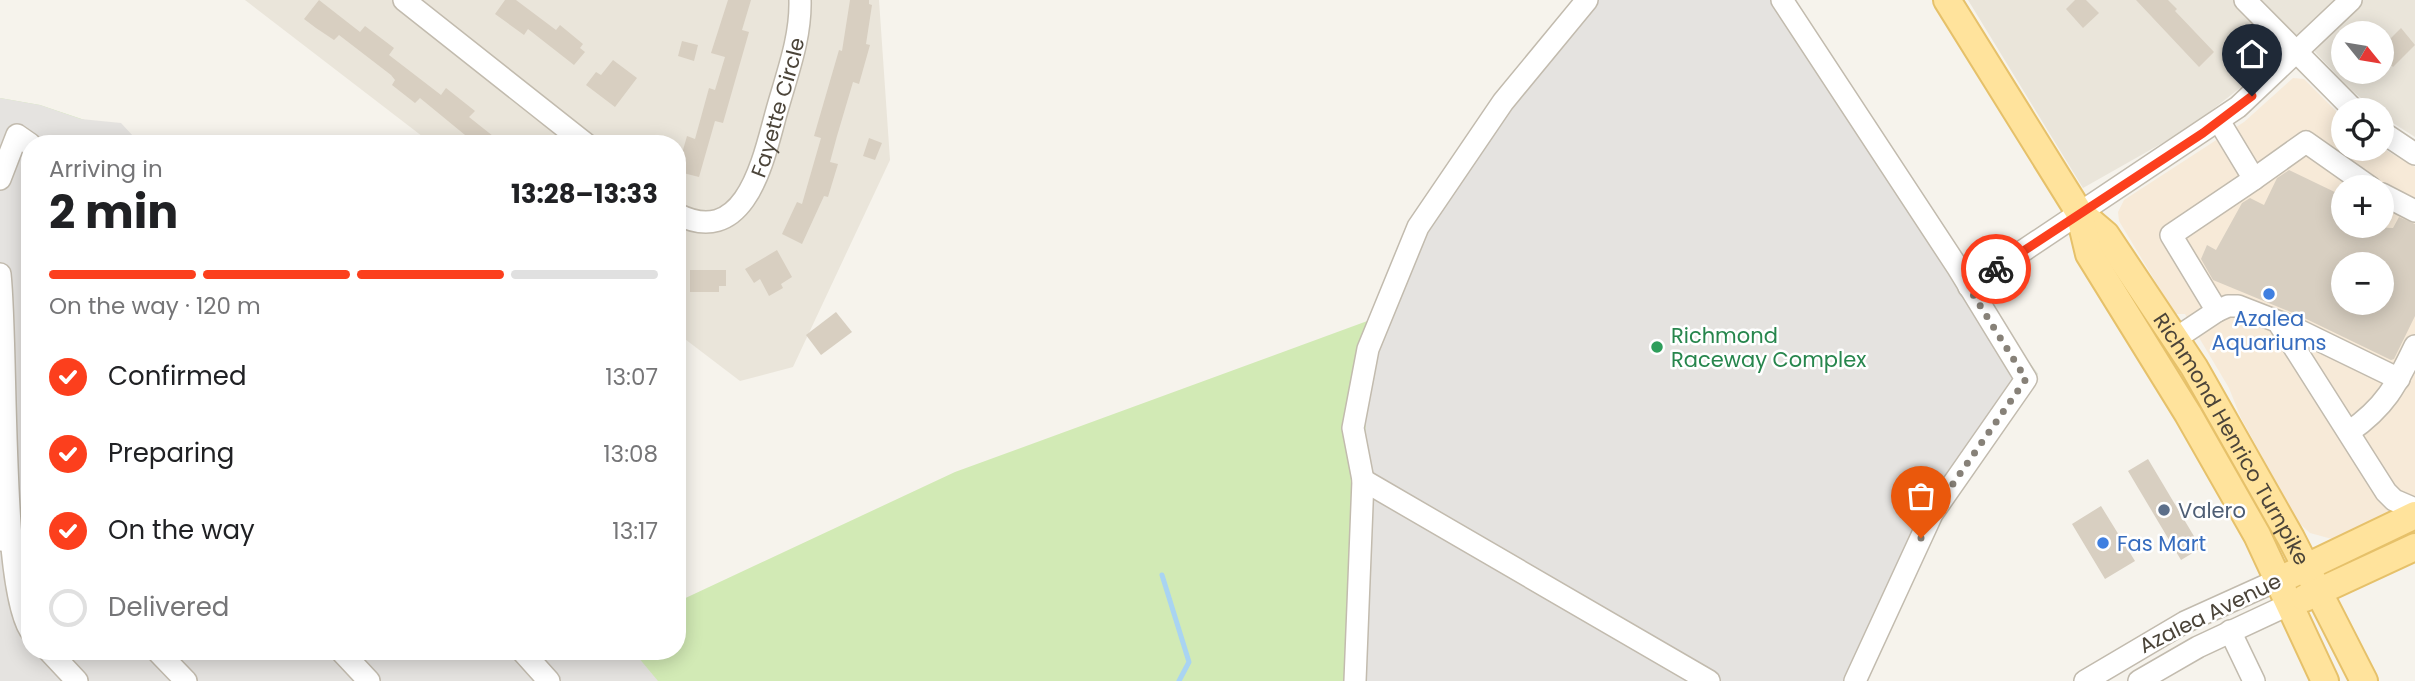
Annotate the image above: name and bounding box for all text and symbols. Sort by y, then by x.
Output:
north arrow [2331,21,2394,84]
map controls [2331,21,2394,315]
pin [2222,24,2282,96]
street label: Fayette Circle [743,35,811,181]
icon: home [2233,35,2271,73]
button: locate [2331,98,2394,161]
text: Arriving in [49,153,163,185]
button: + [2331,175,2394,238]
text: 13:28–13:33 [511,176,658,212]
text: 2 min [49,180,178,244]
courier [1961,234,2031,304]
icon: bike [1977,250,2015,288]
button: − [2331,252,2394,315]
marker: Azalea Aquariums [2261,286,2277,302]
text: On the way · 120 m [49,290,261,322]
place label: Azalea Aquariums [2211,304,2327,357]
street label: Richmond Henrico Turnpike [2147,307,2317,570]
place label: Richmond Raceway Complex [1671,321,1866,374]
marker: Richmond Raceway Complex [1649,339,1665,355]
icon: check [49,358,87,396]
text: Confirmed [108,358,246,394]
text: 13:07 [605,361,658,393]
icon: check [49,435,87,473]
text: Preparing [108,435,234,471]
text: 13:08 [603,438,658,470]
pin [1891,466,1951,538]
icon: bag [1902,477,1940,515]
place label: Valero [2178,496,2246,525]
marker: Valero [2156,502,2172,518]
icon: check [49,512,87,550]
text: On the way [108,512,255,548]
text: 13:17 [612,515,658,547]
place label: Fas Mart [2117,529,2206,558]
marker: Fas Mart [2095,535,2111,551]
street label: Azalea Avenue [2134,566,2286,660]
text: Delivered [108,589,229,625]

